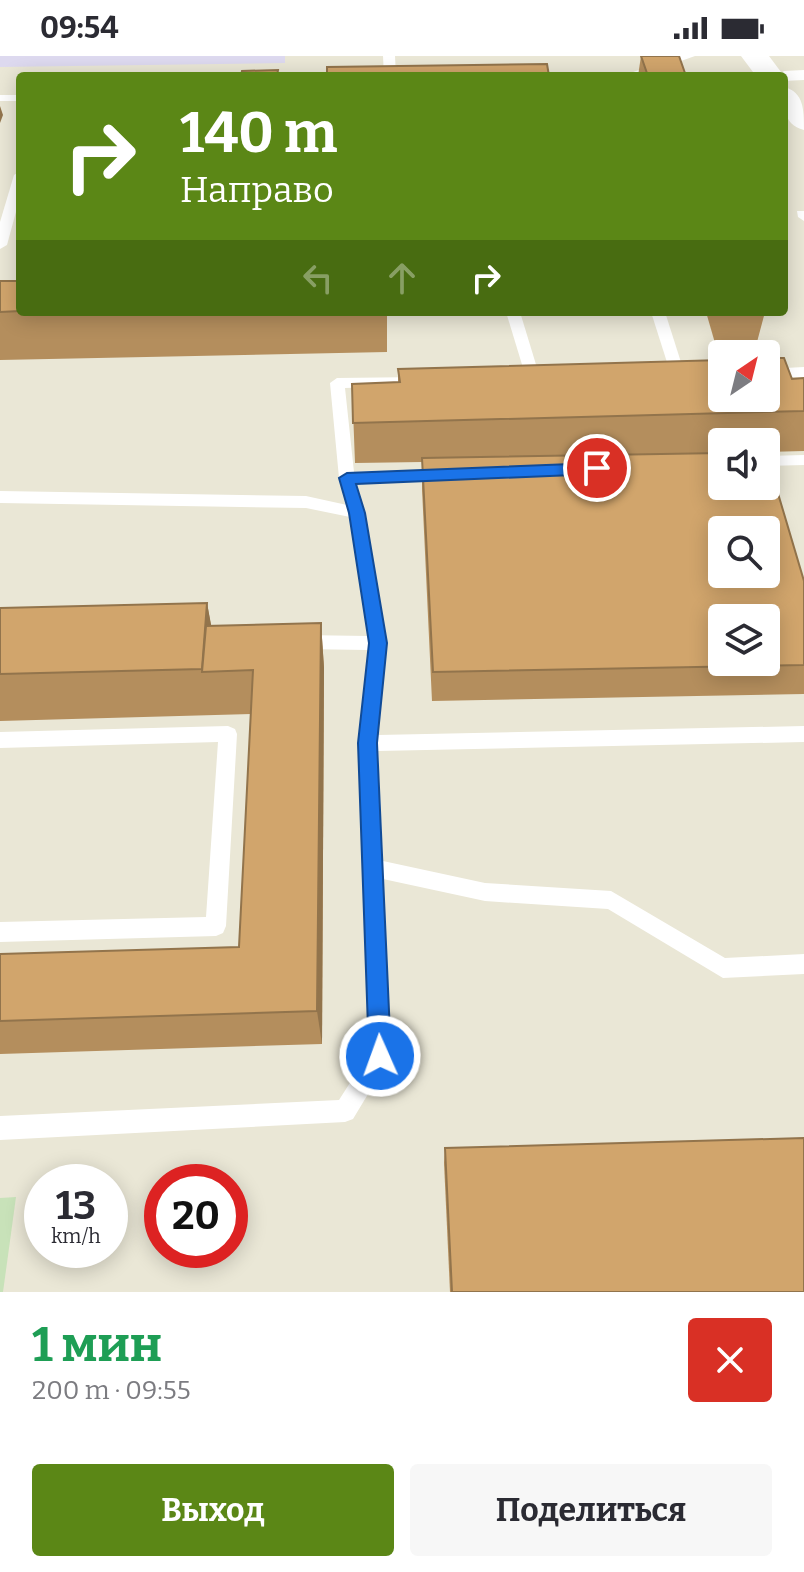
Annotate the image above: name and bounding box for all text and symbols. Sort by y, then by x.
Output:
text: 09:54 [40,10,118,46]
text: 140 m [180,100,337,167]
icon: right [48,104,152,208]
text: Направо [180,168,334,212]
icon: left [296,256,340,300]
icon: ahead [380,256,424,300]
icon: right [464,256,508,300]
north arrow [708,340,780,412]
map controls [708,340,780,676]
button: sound [708,428,780,500]
pin [563,434,631,502]
icon: arrive [575,446,619,490]
button: search [708,516,780,588]
button: layers [708,604,780,676]
position arrow [338,1014,422,1098]
speed limit sign: 20 [144,1164,248,1268]
text: 13 [56,1182,96,1230]
text: km/h [51,1224,101,1248]
text: 1 мин [32,1316,162,1374]
button: close [688,1318,772,1402]
text: 200 m · 09:55 [32,1375,191,1406]
button: Выход [32,1464,394,1556]
button: Поделиться [410,1464,772,1556]

